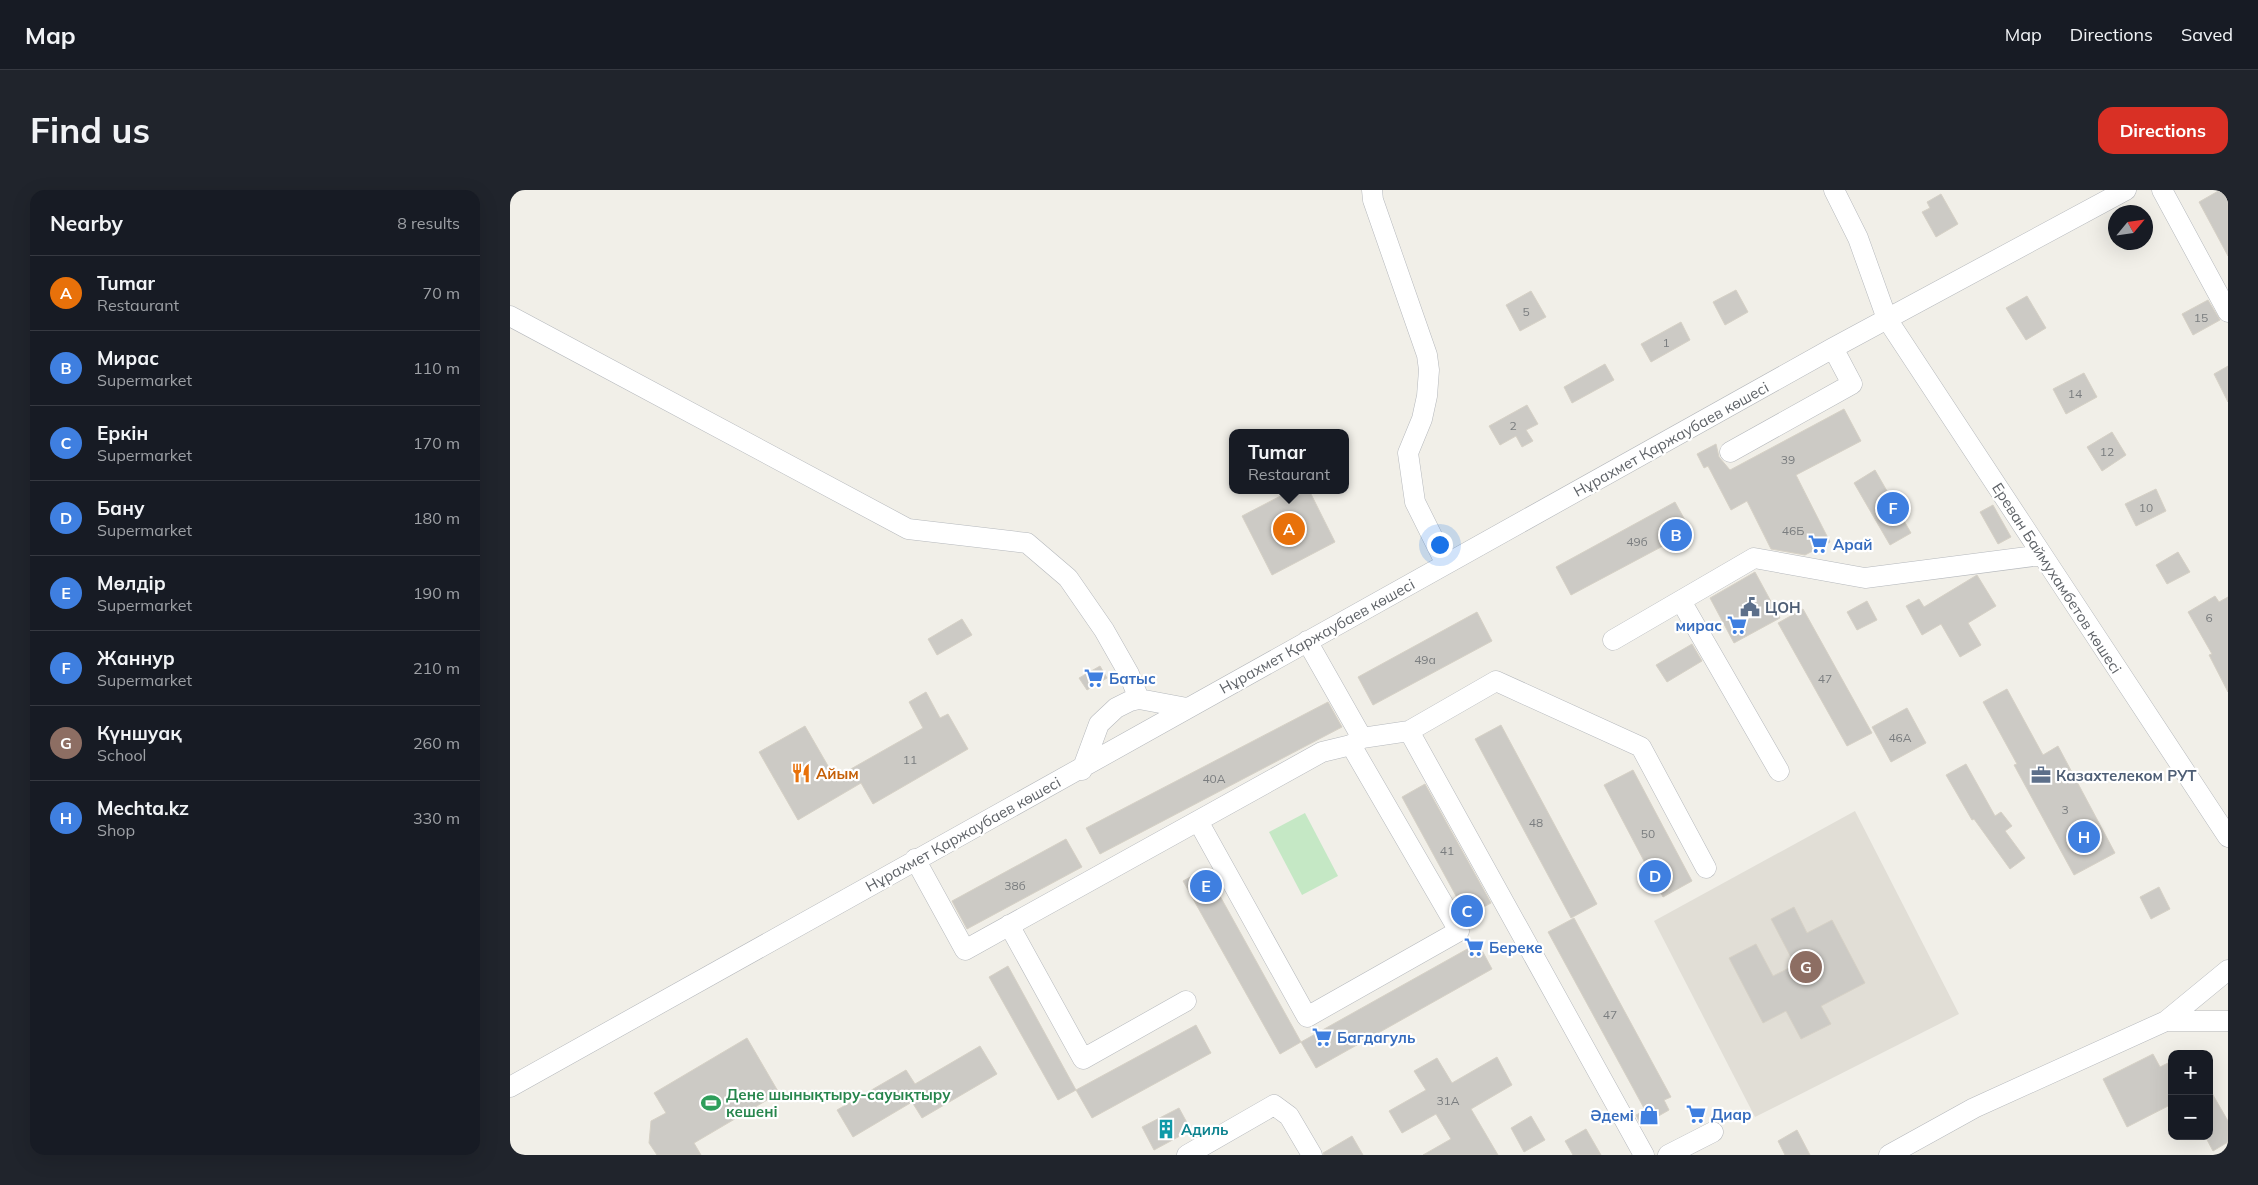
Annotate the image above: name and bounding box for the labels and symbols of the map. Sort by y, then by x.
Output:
north arrow [2108,205,2153,250]
house number: 5 [1522,304,1530,319]
house number: 15 [2194,310,2208,325]
house number: 1 [1662,335,1670,350]
street label: Нұрахмет Қаржаубаев көшесі [1570,377,1772,501]
house number: 14 [2068,386,2082,401]
house number: 2 [1509,418,1517,433]
house number: 12 [2100,444,2114,459]
house number: 39 [1781,452,1795,467]
street label: Ереван Баймухамбетов көшесі [1988,479,2126,677]
pin: F [1877,489,1909,527]
house number: 10 [2139,500,2153,515]
pin: A [1273,510,1305,548]
pin: B [1660,516,1692,554]
house number: 46Б [1782,523,1804,538]
your location [1427,532,1453,558]
supermarket icon: Арай [1807,533,1829,555]
house number: 49б [1626,534,1648,549]
place label: Арай [1833,535,1873,554]
street label: Нұрахмет Қаржаубаев көшесі [1216,574,1418,698]
public building icon: ЦОН [1739,596,1761,618]
place label: ЦОН [1765,598,1801,617]
house number: 6 [2205,610,2213,625]
supermarket icon: мирас [1726,614,1748,636]
place label: мирас [1676,616,1722,635]
house number: 49а [1414,652,1436,667]
supermarket icon: Батыс [1083,667,1105,689]
place label: Батыс [1109,669,1156,688]
house number: 47 [1818,671,1832,686]
house number: 46А [1888,730,1912,745]
house number: 11 [903,752,917,767]
restaurant icon: Айым [790,762,812,784]
place label: Айым [816,764,859,783]
office icon: Казахтелеком РУТ [2030,764,2052,786]
place label: Казахтелеком РУТ [2056,766,2197,785]
house number: 40А [1202,771,1226,786]
street label: Нұрахмет Қаржаубаев көшесі [862,772,1064,896]
house number: 3 [2061,802,2069,817]
house number: 48 [1529,815,1543,830]
pin: H [2068,818,2100,856]
house number: 50 [1641,826,1655,841]
house number: 41 [1440,843,1454,858]
pin: D [1639,857,1671,895]
pin: E [1190,867,1222,905]
house number: 38б [1004,878,1026,893]
pin: C [1451,892,1483,930]
supermarket icon: Береке [1463,936,1485,958]
place label: Береке [1489,938,1543,957]
pin: G [1790,948,1822,986]
house number: 47 [1603,1007,1617,1022]
supermarket icon: Багдагуль [1311,1026,1333,1048]
place label: Багдагуль [1337,1028,1415,1047]
place label: Дене шынықтыру-сауықтыру кешені [726,1085,951,1121]
sports icon: Дене шынықтыру-сауықтыру кешені [700,1092,722,1114]
house number: 31А [1436,1093,1460,1108]
supermarket icon: Диар [1685,1103,1707,1125]
shop icon: Әдемі [1638,1104,1660,1126]
place label: Диар [1711,1105,1752,1124]
place label: Әдемі [1590,1106,1634,1125]
building icon: Адиль [1155,1118,1177,1140]
place label: Адиль [1181,1120,1229,1139]

